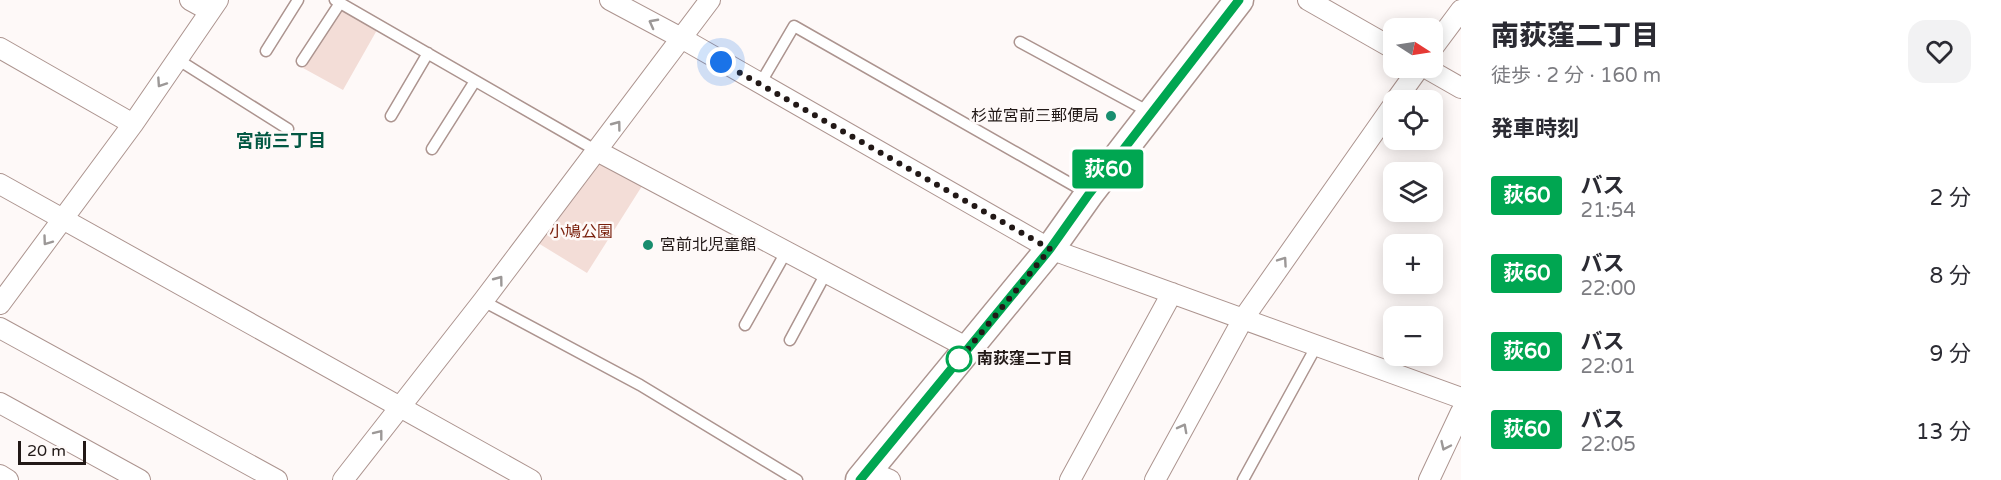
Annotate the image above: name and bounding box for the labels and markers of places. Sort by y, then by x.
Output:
place label: 杉並宮前三郵便局 [971,106,1099,126]
marker: 杉並宮前三郵便局 [1104,109,1118,123]
place label: 宮前北児童館 [660,235,756,255]
marker: 宮前北児童館 [641,238,655,252]
marker: 南荻窪二丁目 [946,346,972,372]
place label: 南荻窪二丁目 [977,349,1073,369]

